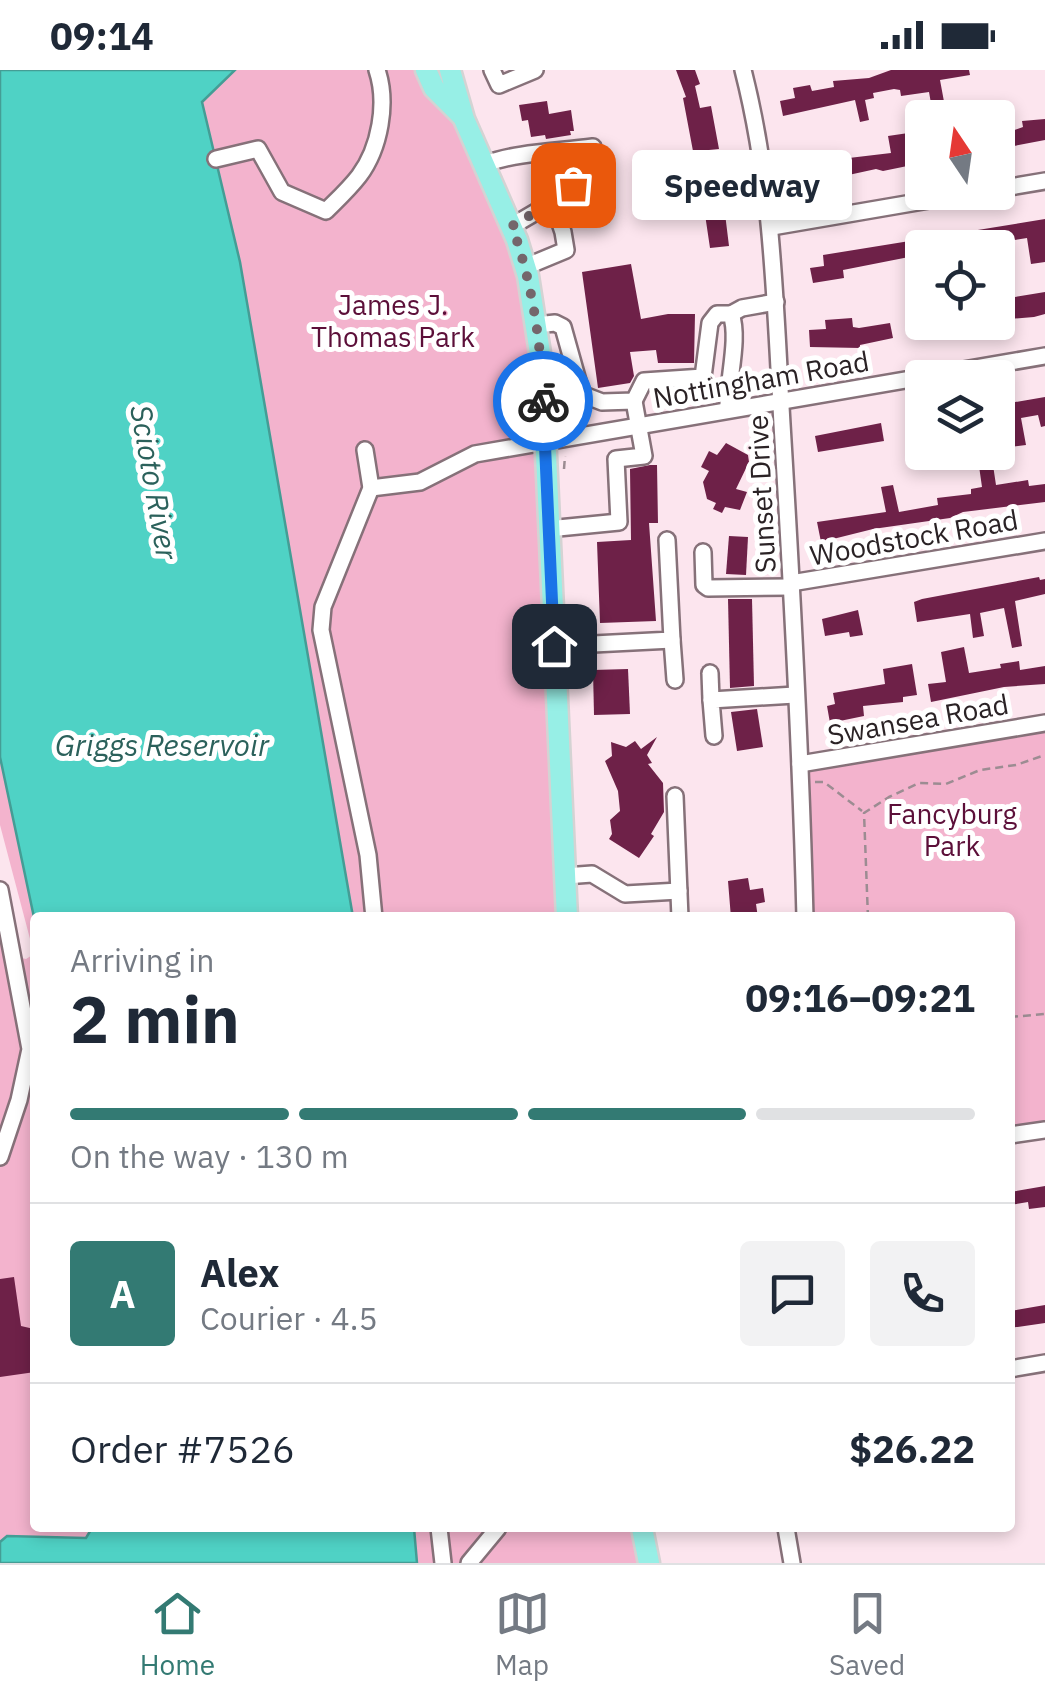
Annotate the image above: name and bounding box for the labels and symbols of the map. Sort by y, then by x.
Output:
north arrow [905,100,1015,210]
pin [531,143,616,228]
callout: Speedway [633,150,853,220]
park label: James J. Thomas Park [311,286,475,355]
street label: Nottingham Road [650,342,872,416]
courier [493,351,593,451]
water label: Scioto River [122,402,188,563]
street label: Sunset Drive [738,414,784,574]
street label: Woodstock Road [807,500,1021,574]
pin [512,604,597,689]
street label: Swansea Road [825,685,1011,753]
water label: Griggs Reservoir [55,725,270,764]
park label: Fancyburg Park [887,795,1017,864]

